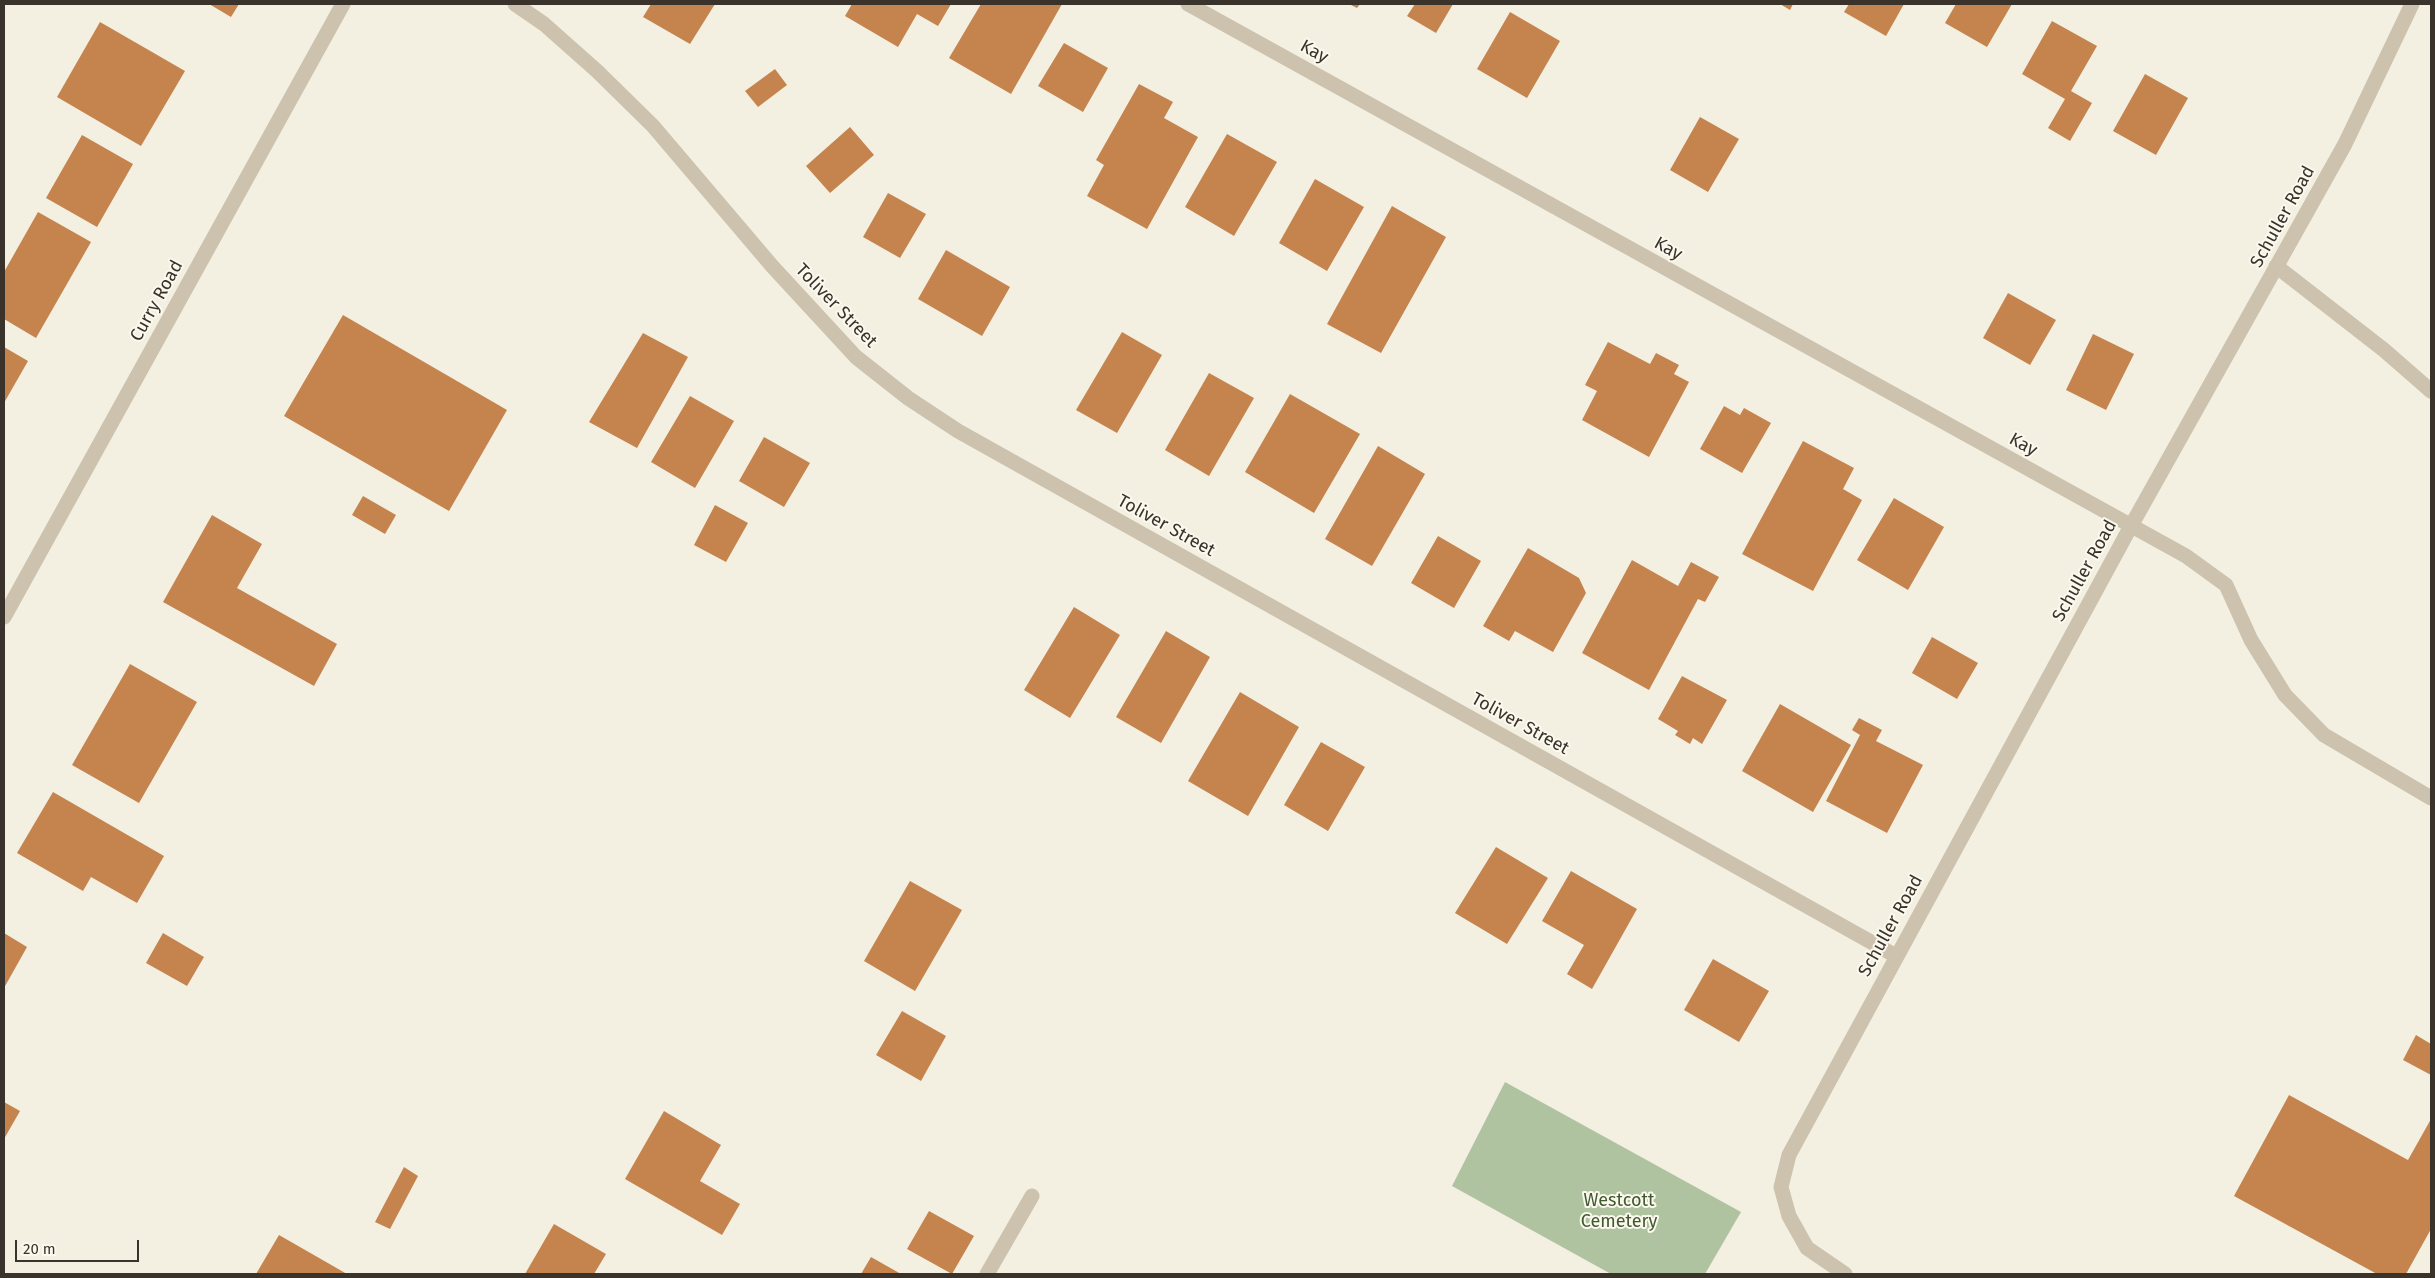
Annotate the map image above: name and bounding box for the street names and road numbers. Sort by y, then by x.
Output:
street label: Kay [1296,36,1332,68]
street label: Schuller Road [2246,162,2320,272]
street label: Kay [1650,233,1686,265]
street label: Curry Road [126,257,188,345]
street label: Toliver Street [791,260,881,352]
street label: Kay [2005,429,2041,461]
street label: Toliver Street [1113,490,1219,562]
street label: Schuller Road [2048,516,2122,626]
street label: Toliver Street [1467,688,1573,760]
street label: Schuller Road [1854,871,1928,981]

